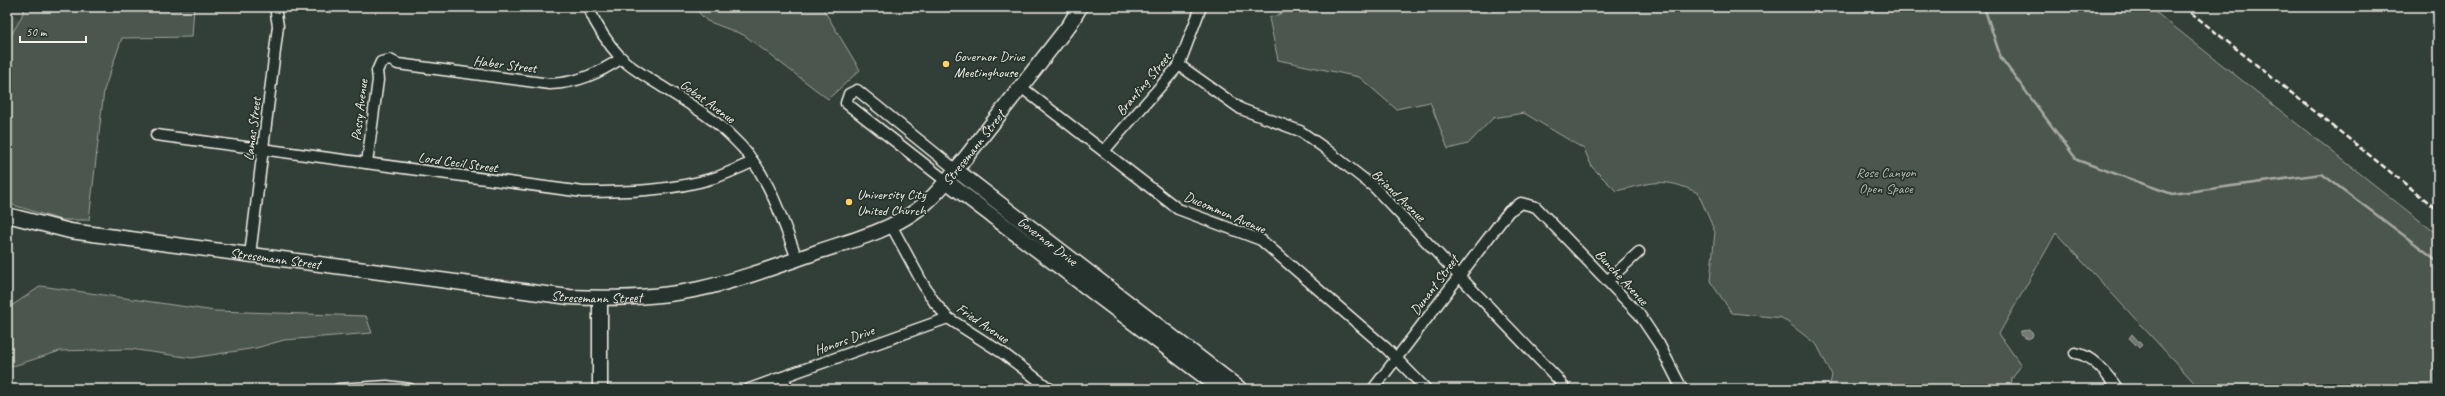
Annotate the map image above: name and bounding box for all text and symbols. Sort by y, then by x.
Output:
scale bar [20,18,86,44]
text: 50 m [26,24,48,40]
place label: Governor Drive Meetinghouse [954,48,1026,81]
street label: Branting Street [1112,48,1175,119]
street label: Haber Street [472,52,539,77]
marker: Governor Drive Meetinghouse [941,59,951,69]
street label: Gobat Avenue [677,76,740,128]
street label: Passy Avenue [347,77,372,142]
street label: Lamas Street [240,95,265,162]
street label: Stresemann Street [939,105,1010,189]
street label: Lord Cecil Street [417,149,500,177]
park label: Rose Canyon Open Space [1856,164,1917,197]
street label: Briand Avenue [1368,166,1430,226]
place label: University City United Church [857,186,927,219]
street label: Ducommun Avenue [1182,188,1269,238]
marker: University City United Church [844,197,854,207]
street label: Governor Drive [1014,213,1082,270]
street label: Stresemann Street [229,244,324,273]
street label: Bunche Avenue [1591,246,1653,310]
street label: Dunant Street [1407,250,1464,318]
street label: Stresemann Street [550,287,645,307]
street label: Fried Avenue [953,300,1013,348]
street label: Honors Drive [812,321,878,359]

